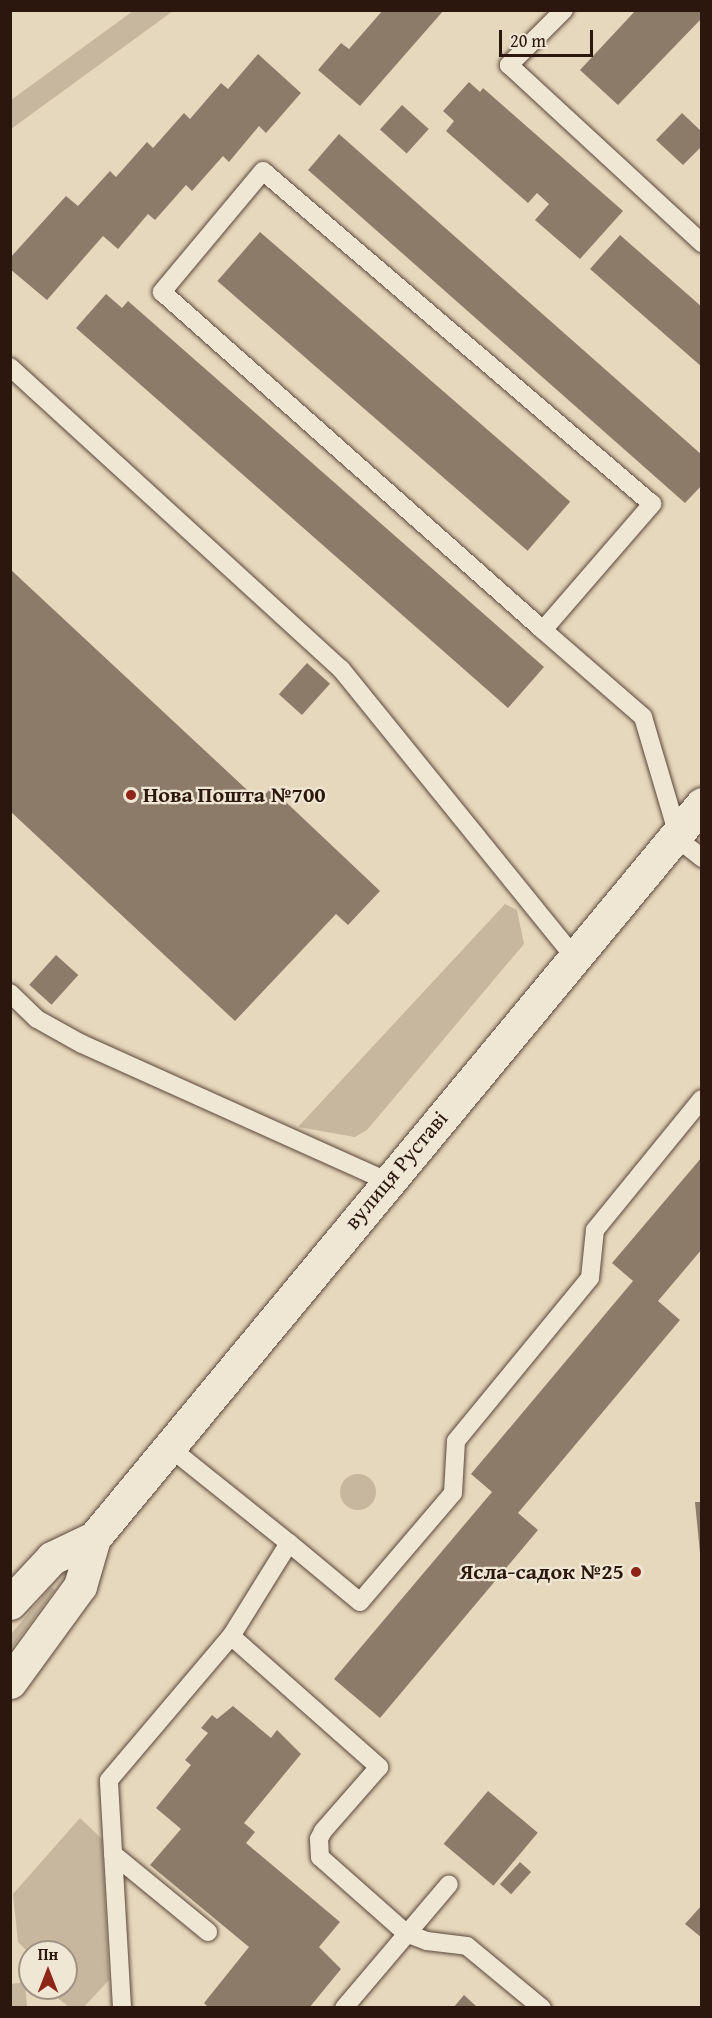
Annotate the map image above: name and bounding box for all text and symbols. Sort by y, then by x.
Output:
scale bar [502,18,596,56]
text: 20 m [510,27,546,54]
place label: Нова Пошта №700 [143,782,326,808]
marker: Нова Пошта №700 [124,788,138,802]
street label: вулиця Руставі [339,1105,453,1235]
place label: Ясла-садок №25 [460,1559,624,1585]
marker: Ясла-садок №25 [629,1565,643,1579]
north arrow [18,1940,78,2000]
text: Пн [38,1942,58,1966]

